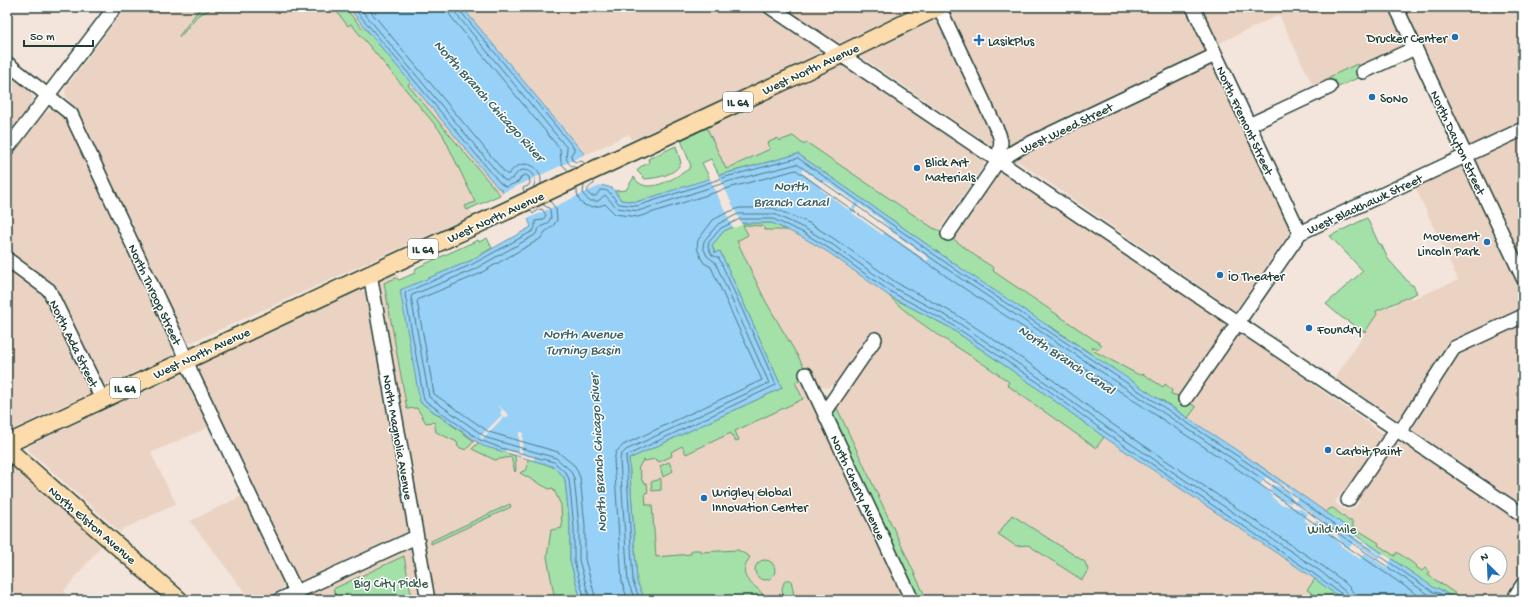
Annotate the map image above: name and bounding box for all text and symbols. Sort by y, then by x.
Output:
scale bar [24,22,93,48]
text: 50 m [30,31,55,45]
place label: Drucker Center [1366,32,1448,47]
marker: Drucker Center [1450,32,1460,42]
marker: LasikPlus [973,34,985,46]
place label: LasikPlus [988,35,1036,50]
water label: North Branch Chicago River [429,37,549,168]
street label: West North Avenue [760,41,862,99]
street label: North Fremont Street [1212,64,1276,179]
street label: North Dayton Street [1426,89,1488,199]
road number: IL 64 [723,92,753,112]
marker: SoNo [1367,92,1377,102]
place label: SoNo [1380,92,1408,107]
street label: West Weed Street [1019,100,1117,158]
place label: Blick Art Materials [924,156,977,186]
marker: Blick Art Materials [912,163,922,173]
street label: West Blackhawk Street [1305,171,1427,239]
water label: North Branch Canal [754,179,829,212]
street label: West North Avenue [445,189,547,247]
place label: Movement Lincoln Park [1417,230,1481,260]
marker: Movement Lincoln Park [1482,237,1492,247]
road number: IL 64 [408,239,438,259]
street label: North Throop Street [124,242,184,349]
marker: iO Theater [1215,270,1225,280]
place label: iO Theater [1228,270,1286,285]
street label: North Ada Street [45,298,101,392]
water label: North Branch Canal [1014,322,1118,400]
marker: Foundry [1304,323,1314,333]
place label: Foundry [1316,323,1362,338]
street label: West North Avenue [151,325,253,383]
water label: North Avenue Turning Basin [543,327,624,360]
water label: North Branch Chicago River [587,371,612,532]
street label: North Magnolia Avenue [378,374,415,501]
road number: IL 64 [110,378,140,398]
street label: North Cherry Avenue [826,433,888,543]
marker: Carbit Paint [1323,445,1333,455]
place label: Carbit Paint [1336,445,1403,460]
street label: North Elston Avenue [44,484,139,568]
place label: Wrigley Global Innovation Center [712,486,809,516]
marker: Wrigley Global Innovation Center [699,493,709,503]
park label: Wild Mile [1308,523,1357,538]
north arrow [1468,545,1508,585]
text: N [1479,551,1490,565]
park label: Big City Pickle [353,577,428,592]

